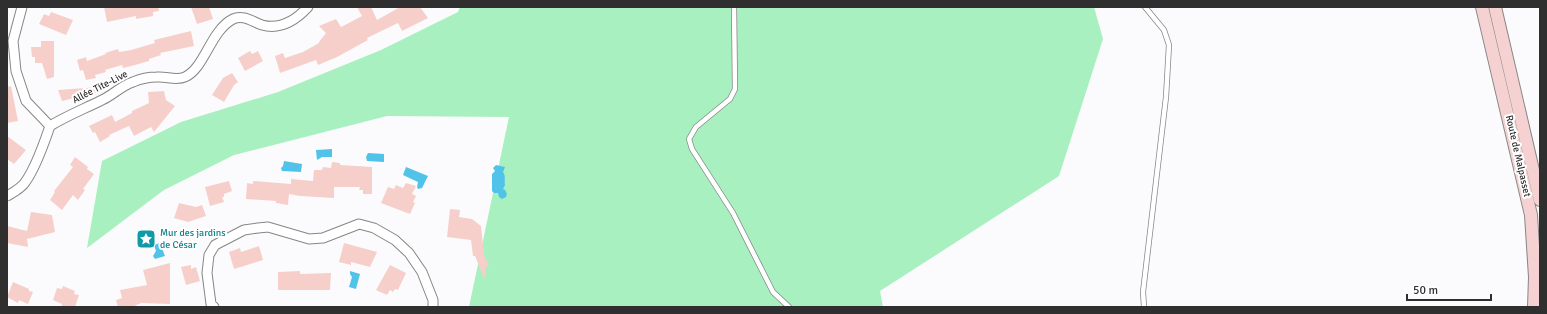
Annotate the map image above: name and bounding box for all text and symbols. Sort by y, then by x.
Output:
street label: Allée Tite-Live [70,68,130,106]
street label: Route de Malpasset [1503,114,1533,198]
place label: Mur des jardins de César [160,227,226,251]
place icon: Mur des jardins de César [135,228,157,250]
scale bar [1407,276,1491,302]
text: 50 m [1413,283,1438,298]

